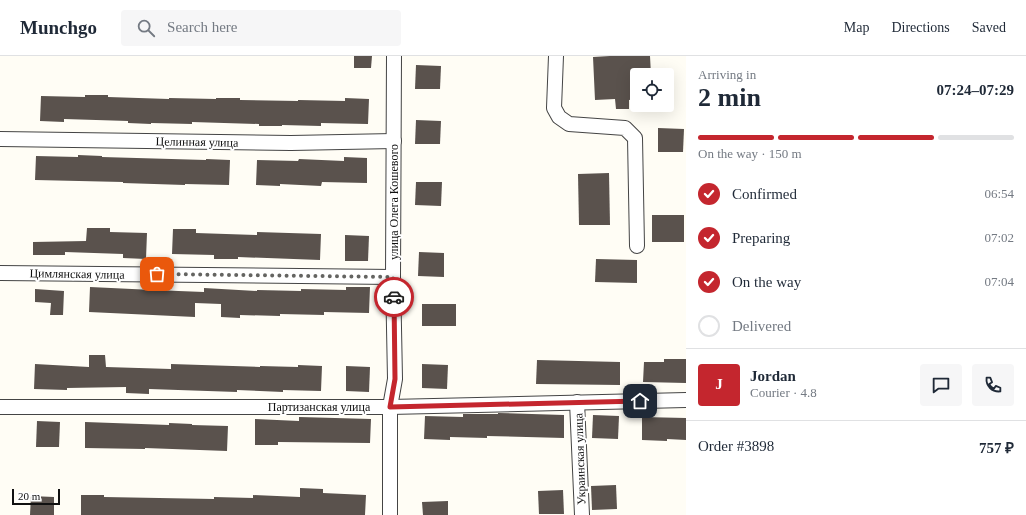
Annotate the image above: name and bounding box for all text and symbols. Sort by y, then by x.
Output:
search box [121,10,401,46]
text: Munchgo [20,17,97,38]
icon: search [135,17,157,39]
text: Search here [167,19,237,35]
text: Map [844,20,869,35]
text: Directions [891,20,950,35]
text: Saved [972,20,1006,35]
text: Arriving in [698,67,756,82]
map controls [630,68,674,112]
button: locate [630,68,674,112]
text: 07:24–07:29 [937,82,1014,98]
text: 2 min [698,83,761,112]
street label: Целинная улица [156,134,239,150]
street label: улица Олега Кошевого [387,144,401,260]
text: On the way · 150 m [698,146,802,161]
icon: check [698,183,720,205]
text: Confirmed [732,186,797,202]
text: 06:54 [984,186,1014,201]
icon: check [698,227,720,249]
text: Preparing [732,230,790,246]
text: 07:02 [984,230,1014,245]
pin [140,257,174,291]
icon: bag [146,263,168,285]
street label: Цимлянская улица [29,266,125,282]
icon: check [698,271,720,293]
text: On the way [732,274,801,290]
text: 07:04 [984,274,1014,289]
courier [374,277,414,317]
icon: car [383,286,405,308]
text: Delivered [732,318,791,334]
button: chat [920,364,962,406]
button: phone [972,364,1014,406]
text: Jordan [750,368,796,384]
text: J [715,376,723,392]
pin [623,384,657,418]
text: Courier · 4.8 [750,385,817,400]
icon: home [629,390,651,412]
street label: Партизанская улица [268,400,371,414]
street label: Украинская улица [571,412,589,505]
text: Order #3898 [698,438,774,454]
text: 757 ₽ [979,440,1014,456]
scale bar [12,487,60,506]
text: 20 m [18,490,40,502]

